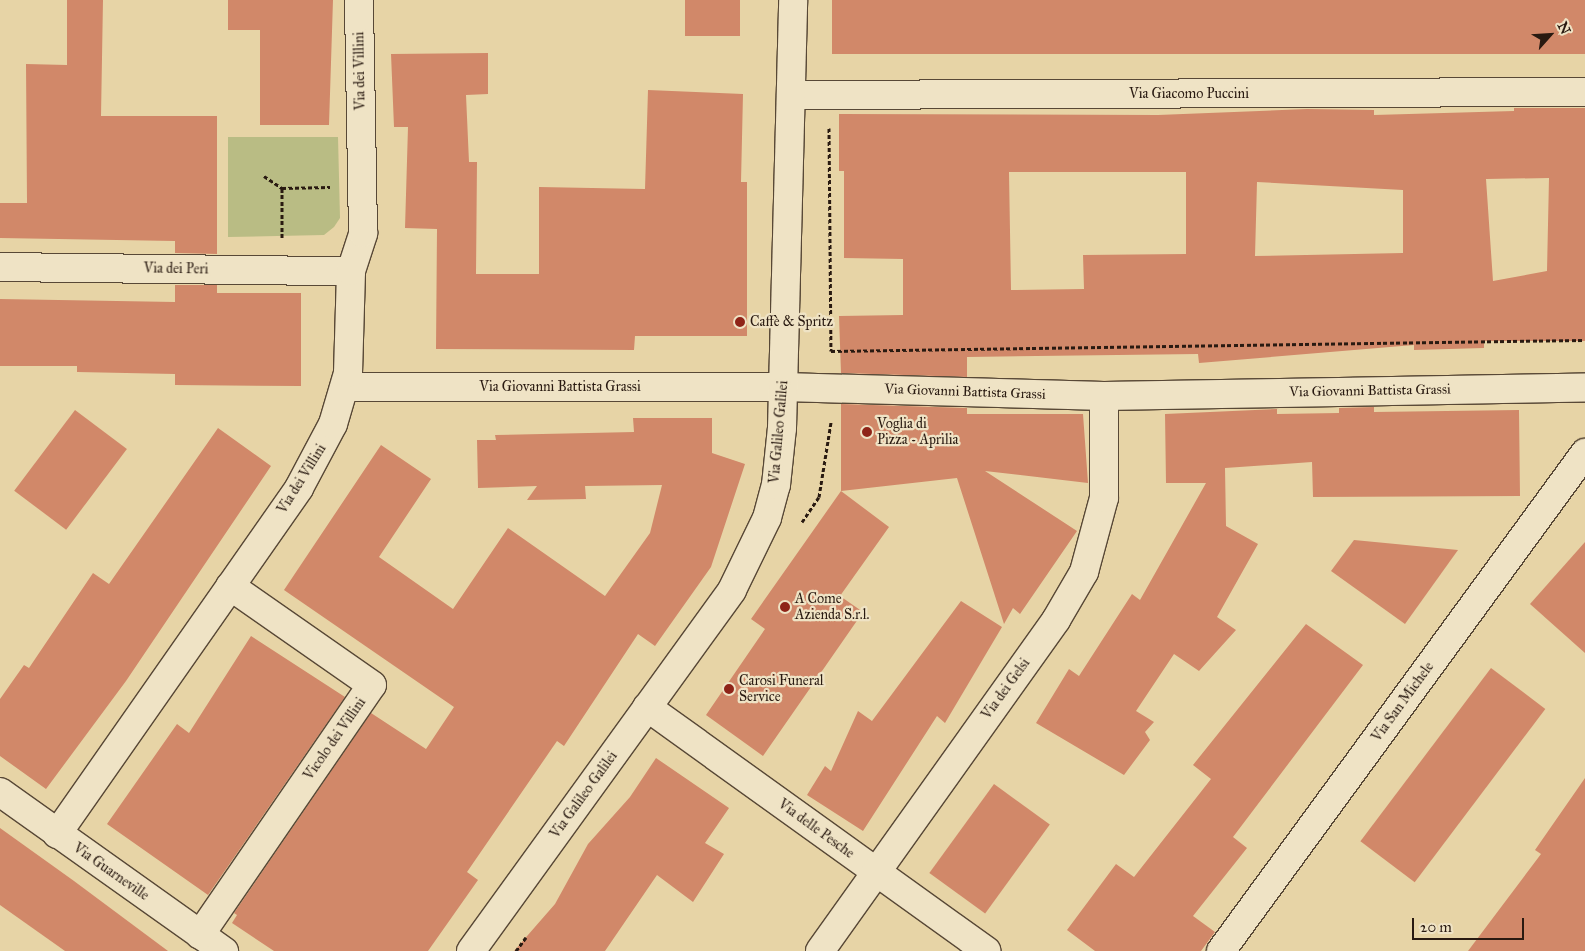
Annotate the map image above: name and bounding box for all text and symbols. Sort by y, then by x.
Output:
north arrow [1525,10,1575,60]
text: N [1554,19,1574,37]
street label: Via dei Villini [351,32,369,110]
street label: Via Giacomo Puccini [1129,86,1249,102]
street label: Via dei Peri [143,260,209,278]
place label: Caffè & Spritz [750,314,833,330]
marker: Caffè & Spritz [734,316,746,328]
street label: Via Giovanni Battista Grassi [479,379,641,395]
street label: Via Galileo Galilei [766,380,792,484]
street label: Via Giovanni Battista Grassi [884,381,1046,403]
street label: Via Giovanni Battista Grassi [1289,381,1451,401]
place label: Voglia di Pizza - Aprilia [877,416,959,448]
marker: Voglia di Pizza - Aprilia [861,426,873,438]
street label: Via dei Villini [274,441,330,517]
place label: A Come Azienda S.r.l. [795,591,869,624]
marker: A Come Azienda S.r.l. [779,601,791,613]
street label: Via dei Gelsi [978,655,1034,723]
street label: Via San Michele [1368,659,1438,745]
place label: Carosi Funeral Service [739,673,824,706]
marker: Carosi Funeral Service [723,683,735,695]
street label: Vicolo dei Villini [300,695,370,783]
street label: Via Galileo Galilei [547,748,621,842]
street label: Via delle Pesche [775,796,857,862]
street label: Via Guarneville [70,840,152,904]
scale bar [1415,908,1528,940]
text: 20 m [1420,918,1452,936]

